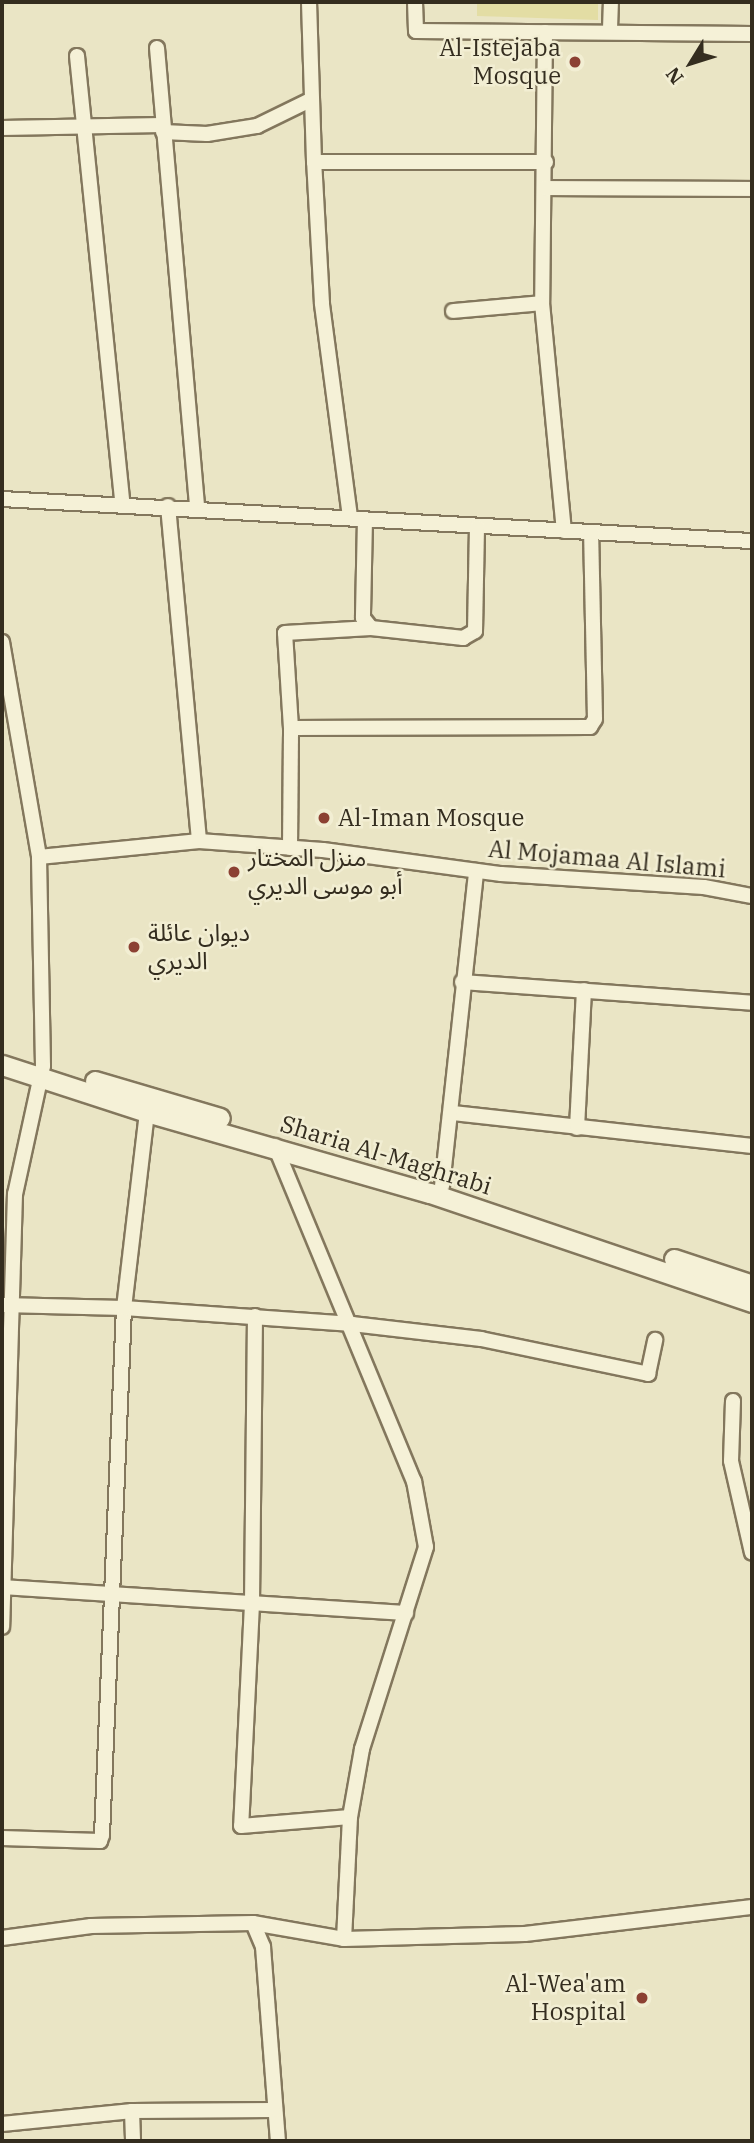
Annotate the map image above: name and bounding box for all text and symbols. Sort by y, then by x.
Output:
north arrow [656,28,726,98]
place label: Al-Istejaba Mosque [439,34,561,90]
marker: Al-Istejaba Mosque [567,54,583,70]
text: N [660,63,689,89]
place label: Al-Iman Mosque [338,804,524,832]
marker: Al-Iman Mosque [316,810,332,826]
street label: Al Mojamaa Al Islami [487,834,727,884]
place label: منزل المختار أبو موسى الديري [248,844,403,900]
marker: منزل المختار أبو موسى الديري [226,864,242,880]
place label: ديوان عائلة الديري [148,919,250,975]
marker: ديوان عائلة الديري [126,939,142,955]
street label: Sharia Al-Maghrabi [277,1109,495,1201]
place label: Al-Wea'am Hospital [505,1970,626,2026]
marker: Al-Wea'am Hospital [632,1988,652,2008]

